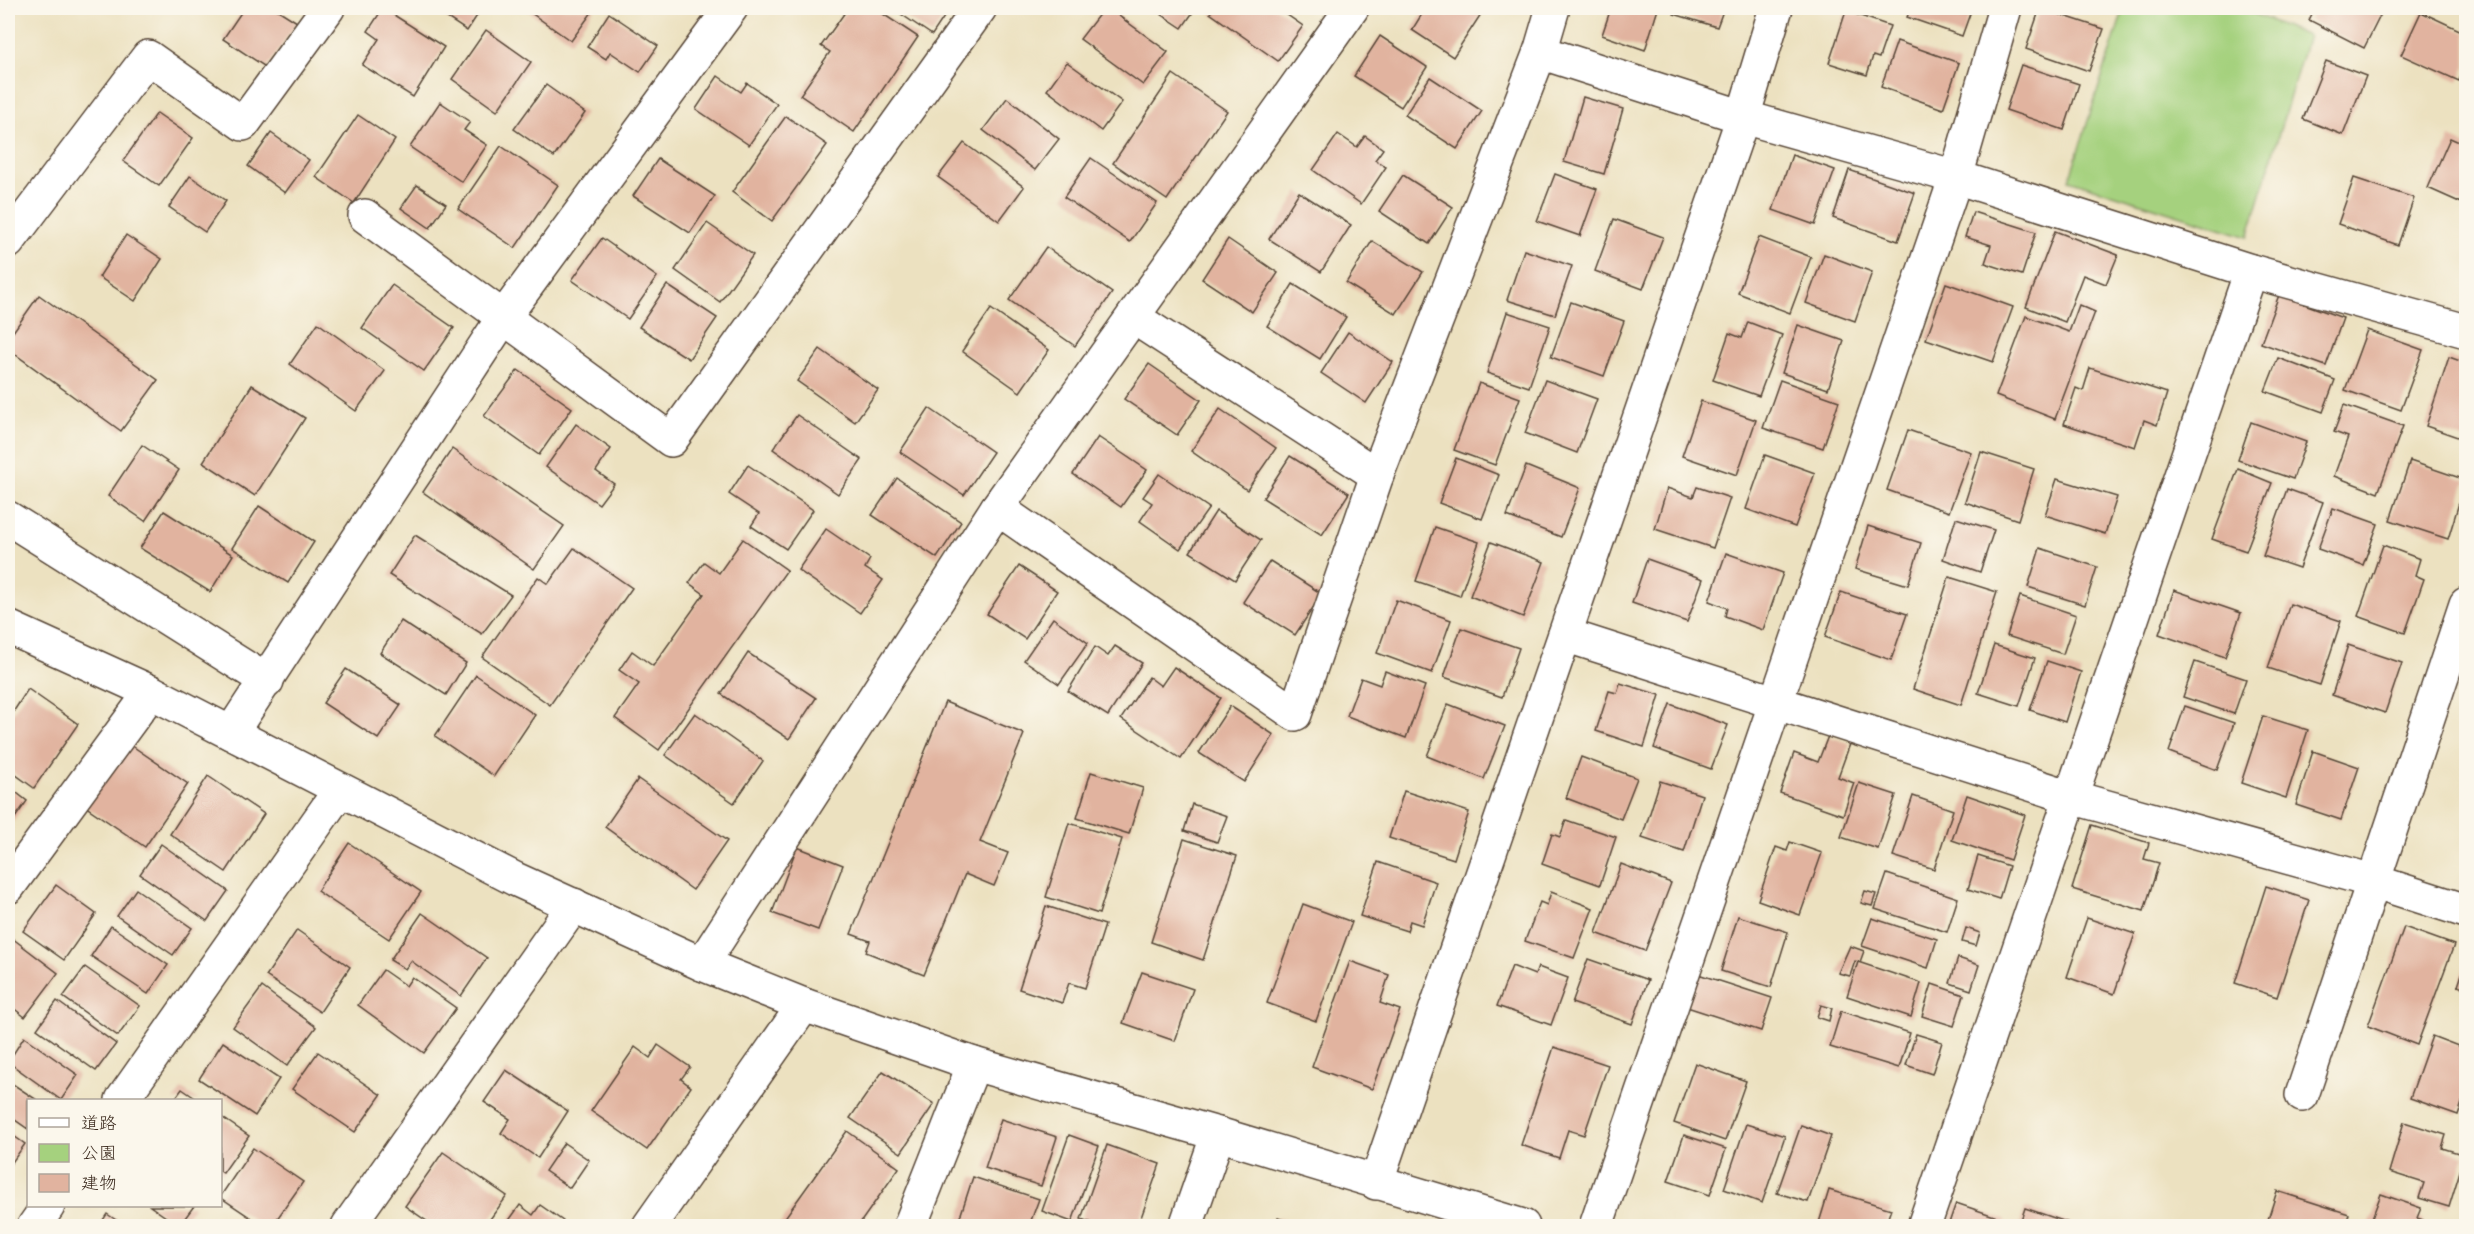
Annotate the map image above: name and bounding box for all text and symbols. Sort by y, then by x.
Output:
legend [27,1099,222,1207]
text: 道路 [81,1112,117,1135]
text: 公園 [81,1142,117,1165]
text: 建物 [81,1172,117,1195]

